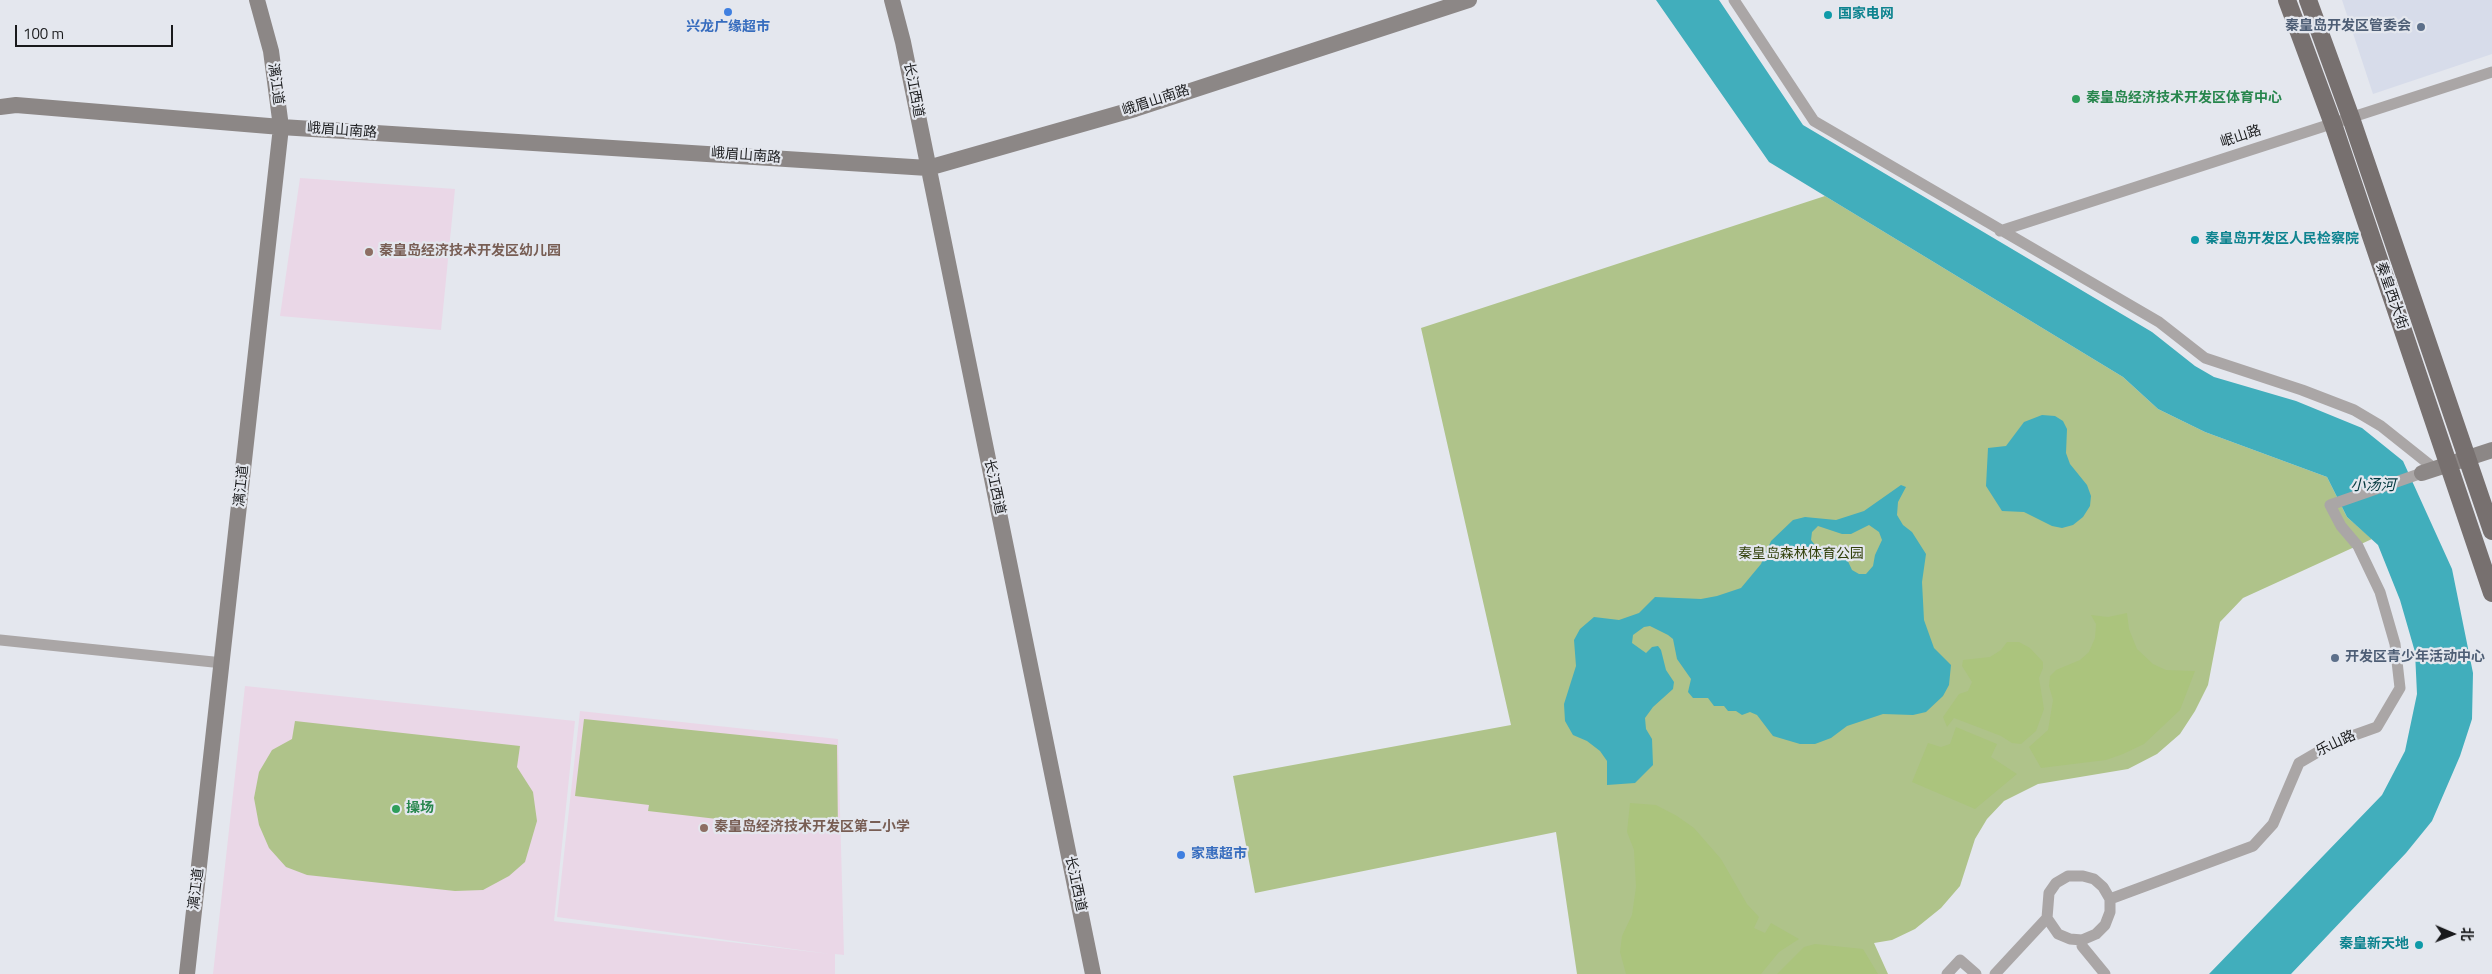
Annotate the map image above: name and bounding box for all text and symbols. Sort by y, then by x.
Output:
marker: 兴龙广缘超市 [722,6,734,18]
place label: 国家电网 [1838,7,1894,23]
marker: 国家电网 [1822,9,1834,21]
scale bar [18,15,175,47]
place label: 秦皇岛开发区管委会 [2285,19,2411,35]
place label: 兴龙广缘超市 [686,20,770,36]
marker: 秦皇岛开发区管委会 [2415,21,2427,33]
text: 100 m [23,22,64,45]
street label: 长江西道 [899,61,927,119]
street label: 漓江道 [264,62,286,106]
street label: 峨眉山南路 [1120,82,1192,120]
place label: 秦皇岛经济技术开发区体育中心 [2086,91,2282,107]
marker: 秦皇岛经济技术开发区体育中心 [2070,93,2082,105]
street label: 峨眉山南路 [306,120,378,142]
street label: 岷山路 [2218,123,2264,151]
street label: 峨眉山南路 [710,145,782,167]
place label: 秦皇岛开发区人民检察院 [2205,232,2359,248]
marker: 秦皇岛开发区人民检察院 [2189,234,2201,246]
place label: 秦皇岛经济技术开发区幼儿园 [379,244,561,260]
marker: 秦皇岛经济技术开发区幼儿园 [363,246,375,258]
street label: 秦皇西大街 [2372,260,2410,332]
street label: 长江西道 [980,458,1008,516]
street label: 漓江道 [231,464,253,508]
water label: 小汤河 [2351,477,2395,495]
park label: 秦皇岛森林体育公园 [1738,547,1864,563]
place label: 开发区青少年活动中心 [2345,650,2485,666]
marker: 开发区青少年活动中心 [2329,652,2341,664]
street label: 乐山路 [2313,728,2359,760]
place label: 操场 [406,801,434,817]
marker: 操场 [390,803,402,815]
place label: 秦皇岛经济技术开发区第二小学 [714,820,910,836]
marker: 秦皇岛经济技术开发区第二小学 [698,822,710,834]
place label: 家惠超市 [1191,847,1247,863]
marker: 家惠超市 [1175,849,1187,861]
street label: 长江西道 [1061,855,1089,913]
street label: 漓江道 [186,867,208,911]
north arrow [2427,909,2477,959]
text: 北 [2457,927,2478,941]
place label: 秦皇新天地 [2339,937,2409,953]
marker: 秦皇新天地 [2413,939,2425,951]

